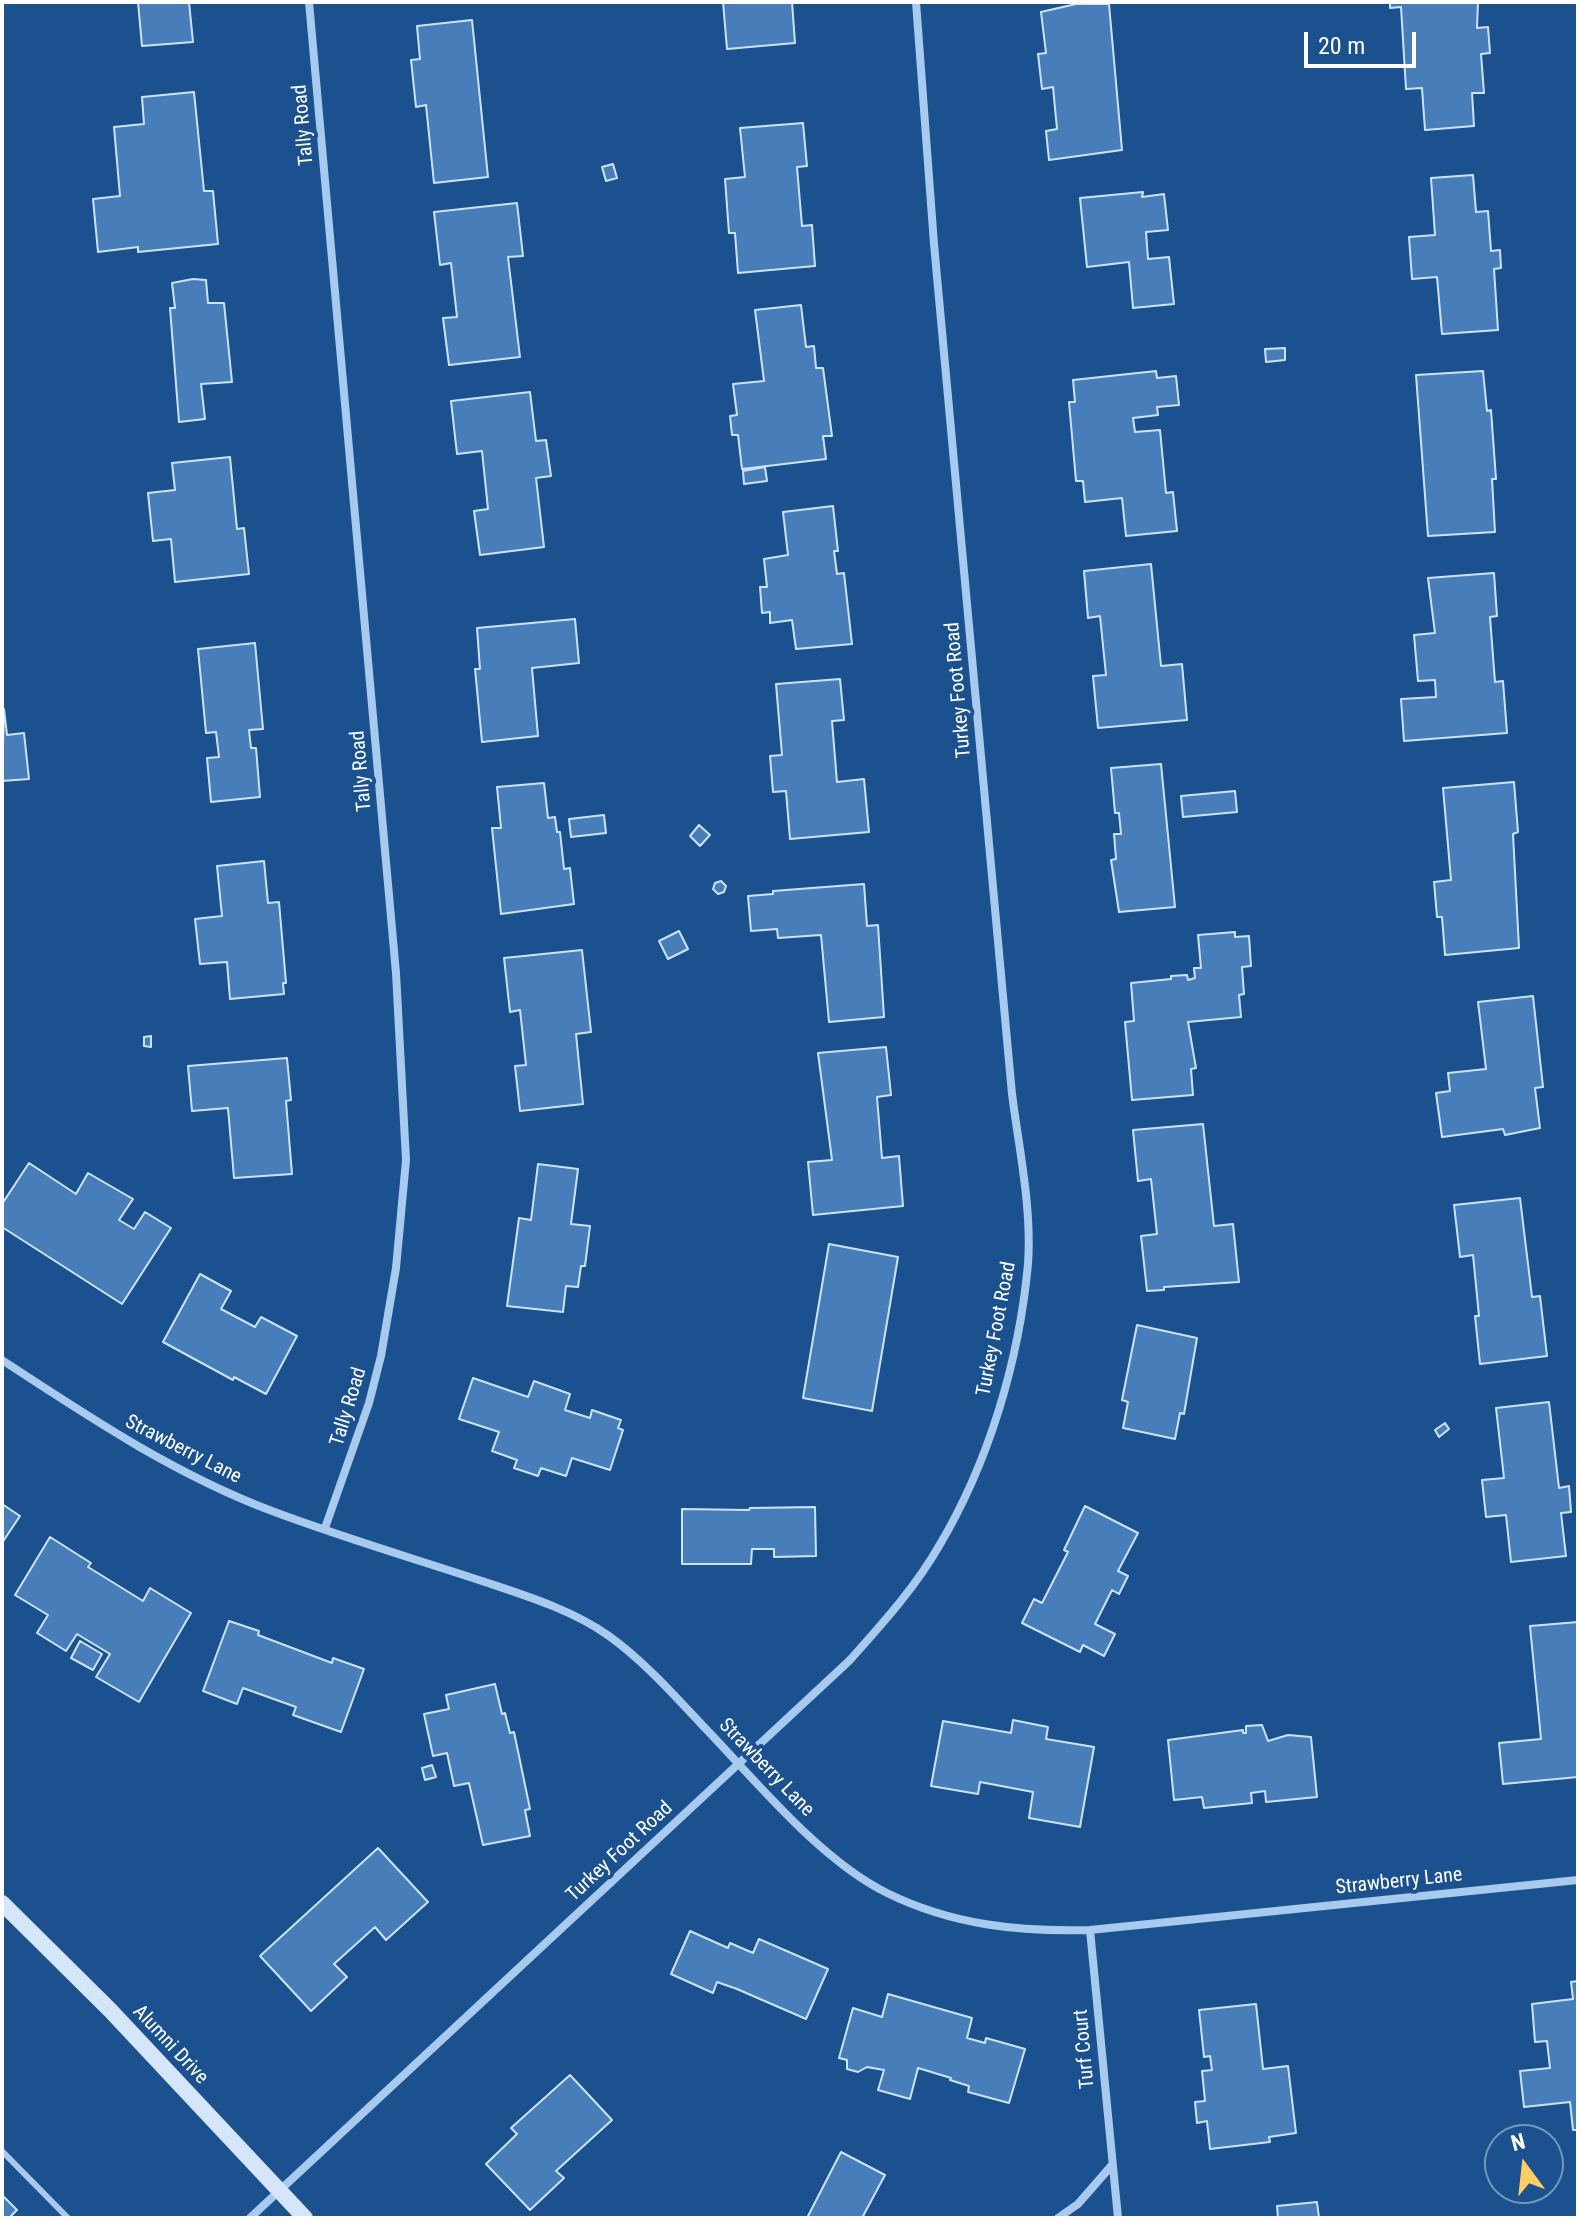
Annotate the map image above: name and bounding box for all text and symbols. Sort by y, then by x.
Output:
scale bar [1308,16,1420,66]
text: 20 m [1318,32,1365,60]
street label: Tally Road [289,84,319,166]
street label: Turkey Foot Road [941,621,977,759]
street label: Tally Road [347,730,377,812]
street label: Turkey Foot Road [972,1260,1022,1398]
street label: Tally Road [326,1365,372,1449]
street label: Strawberry Lane [121,1410,245,1490]
street label: Strawberry Lane [713,1714,819,1822]
street label: Turkey Foot Road [562,1797,678,1907]
street label: Strawberry Lane [1334,1863,1464,1901]
street label: Alumni Drive [127,2000,213,2090]
street label: Turf Court [1070,2008,1100,2090]
north arrow [1484,2124,1564,2204]
text: N [1508,2128,1528,2156]

